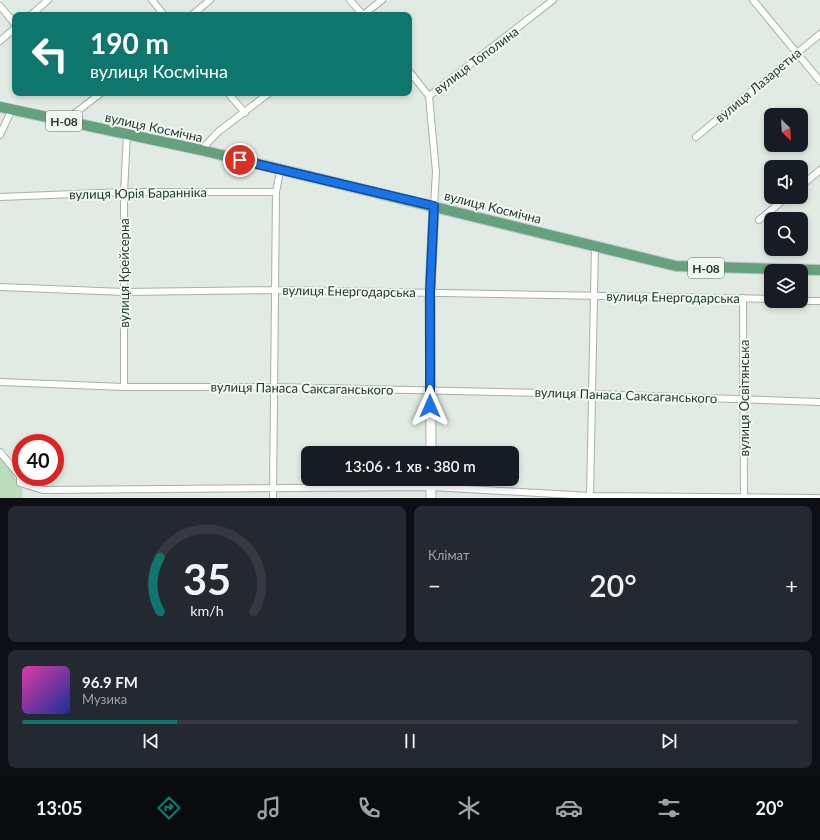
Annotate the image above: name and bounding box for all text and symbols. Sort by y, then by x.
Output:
street label: вулиця Тополина [430,23,522,97]
text: 190 m [90,26,169,60]
icon: left [24,28,76,80]
street label: вулиця Лазаретна [712,44,804,126]
text: вулиця Космічна [90,60,228,82]
north arrow [764,108,808,152]
map controls [764,108,808,308]
street label: вулиця Космічна [104,109,204,145]
road number: Н-08 [46,111,82,131]
pin [223,143,257,177]
icon: arrive [229,149,251,171]
button: sound [764,160,808,204]
street label: вулиця Юрія Баранніка [69,184,207,202]
street label: вулиця Космічна [443,187,543,227]
button: search [764,212,808,256]
street label: вулиця Крейсерна [116,218,132,328]
road number: Н-08 [688,258,724,278]
button: layers [764,264,808,308]
street label: вулиця Енергодарська [282,282,416,300]
street label: вулиця Енергодарська [606,288,740,306]
street label: вулиця Освітянська [736,340,752,456]
street label: вулиця Панаса Саксаганського [211,378,393,398]
street label: вулиця Панаса Саксаганського [534,384,718,406]
position arrow [409,385,451,427]
speed limit sign: 40 [12,434,64,486]
text: 13:06 · 1 хв · 380 m [344,457,476,475]
text: Клімат [428,547,469,563]
text: 35 [183,554,231,604]
text: 20° [589,567,637,603]
text: − [428,572,441,599]
text: + [785,572,798,599]
text: km/h [190,602,224,619]
text: 96.9 FM [82,673,138,691]
text: Музика [82,691,127,707]
icon: previous [140,730,162,752]
icon: pause [399,730,421,752]
icon: next [658,730,680,752]
icon: directions [155,794,183,822]
icon: music [255,794,283,822]
icon: phone [355,794,383,822]
icon: climate [455,794,483,822]
icon: car [555,794,583,822]
icon: filters [655,794,683,822]
text: 13:05 [36,797,82,819]
text: 20° [755,797,784,819]

